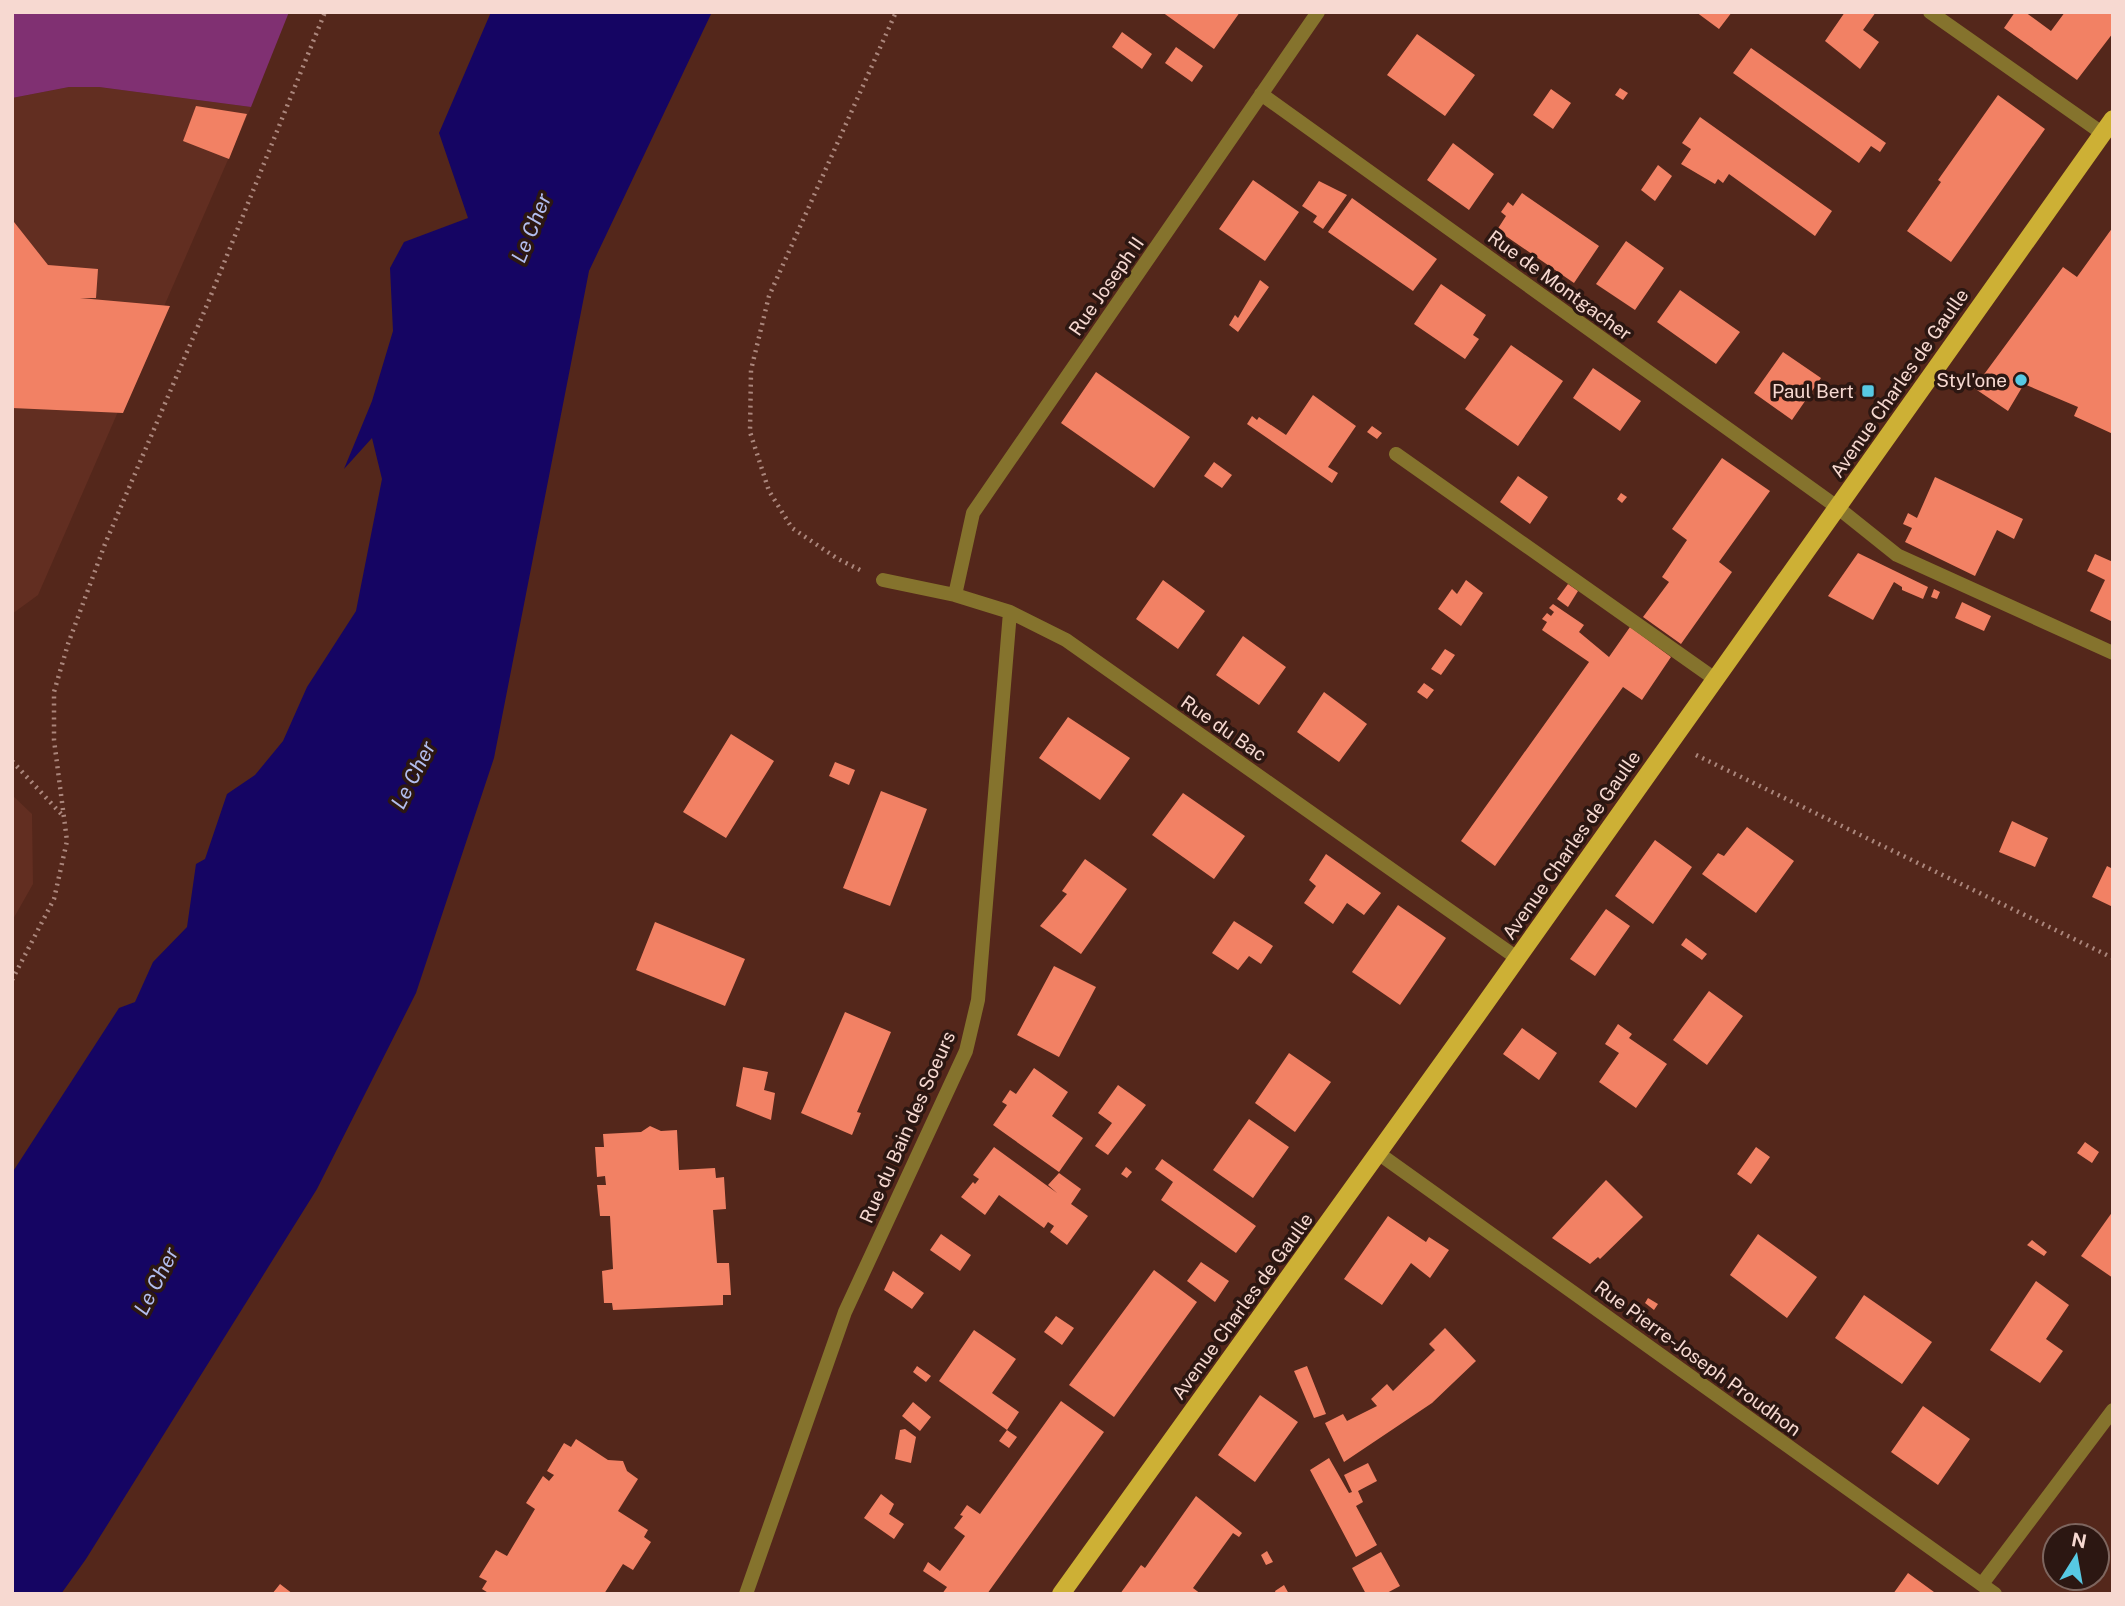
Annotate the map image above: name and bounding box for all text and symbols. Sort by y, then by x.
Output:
water label: Le Cher [506,189,557,266]
street label: Rue de Montgacher [1484,225,1636,345]
street label: Rue Joseph II [1064,233,1148,339]
street label: Avenue Charles de Gaulle [1825,284,1973,482]
place label: Styl'one [1936,369,2007,391]
marker: Styl'one [2013,372,2029,388]
place label: Paul Bert [1772,380,1854,402]
marker: Paul Bert [1860,383,1876,399]
street label: Rue du Bac [1177,691,1271,765]
water label: Le Cher [385,736,441,813]
street label: Avenue Charles de Gaulle [1497,746,1645,944]
street label: Rue du Bain des Soeurs [855,1028,959,1226]
street label: Avenue Charles de Gaulle [1167,1208,1317,1404]
water label: Le Cher [128,1242,184,1319]
street label: Rue Pierre-Joseph Proudhon [1591,1276,1805,1440]
north arrow [2041,1522,2111,1592]
text: N [2070,1528,2089,1553]

